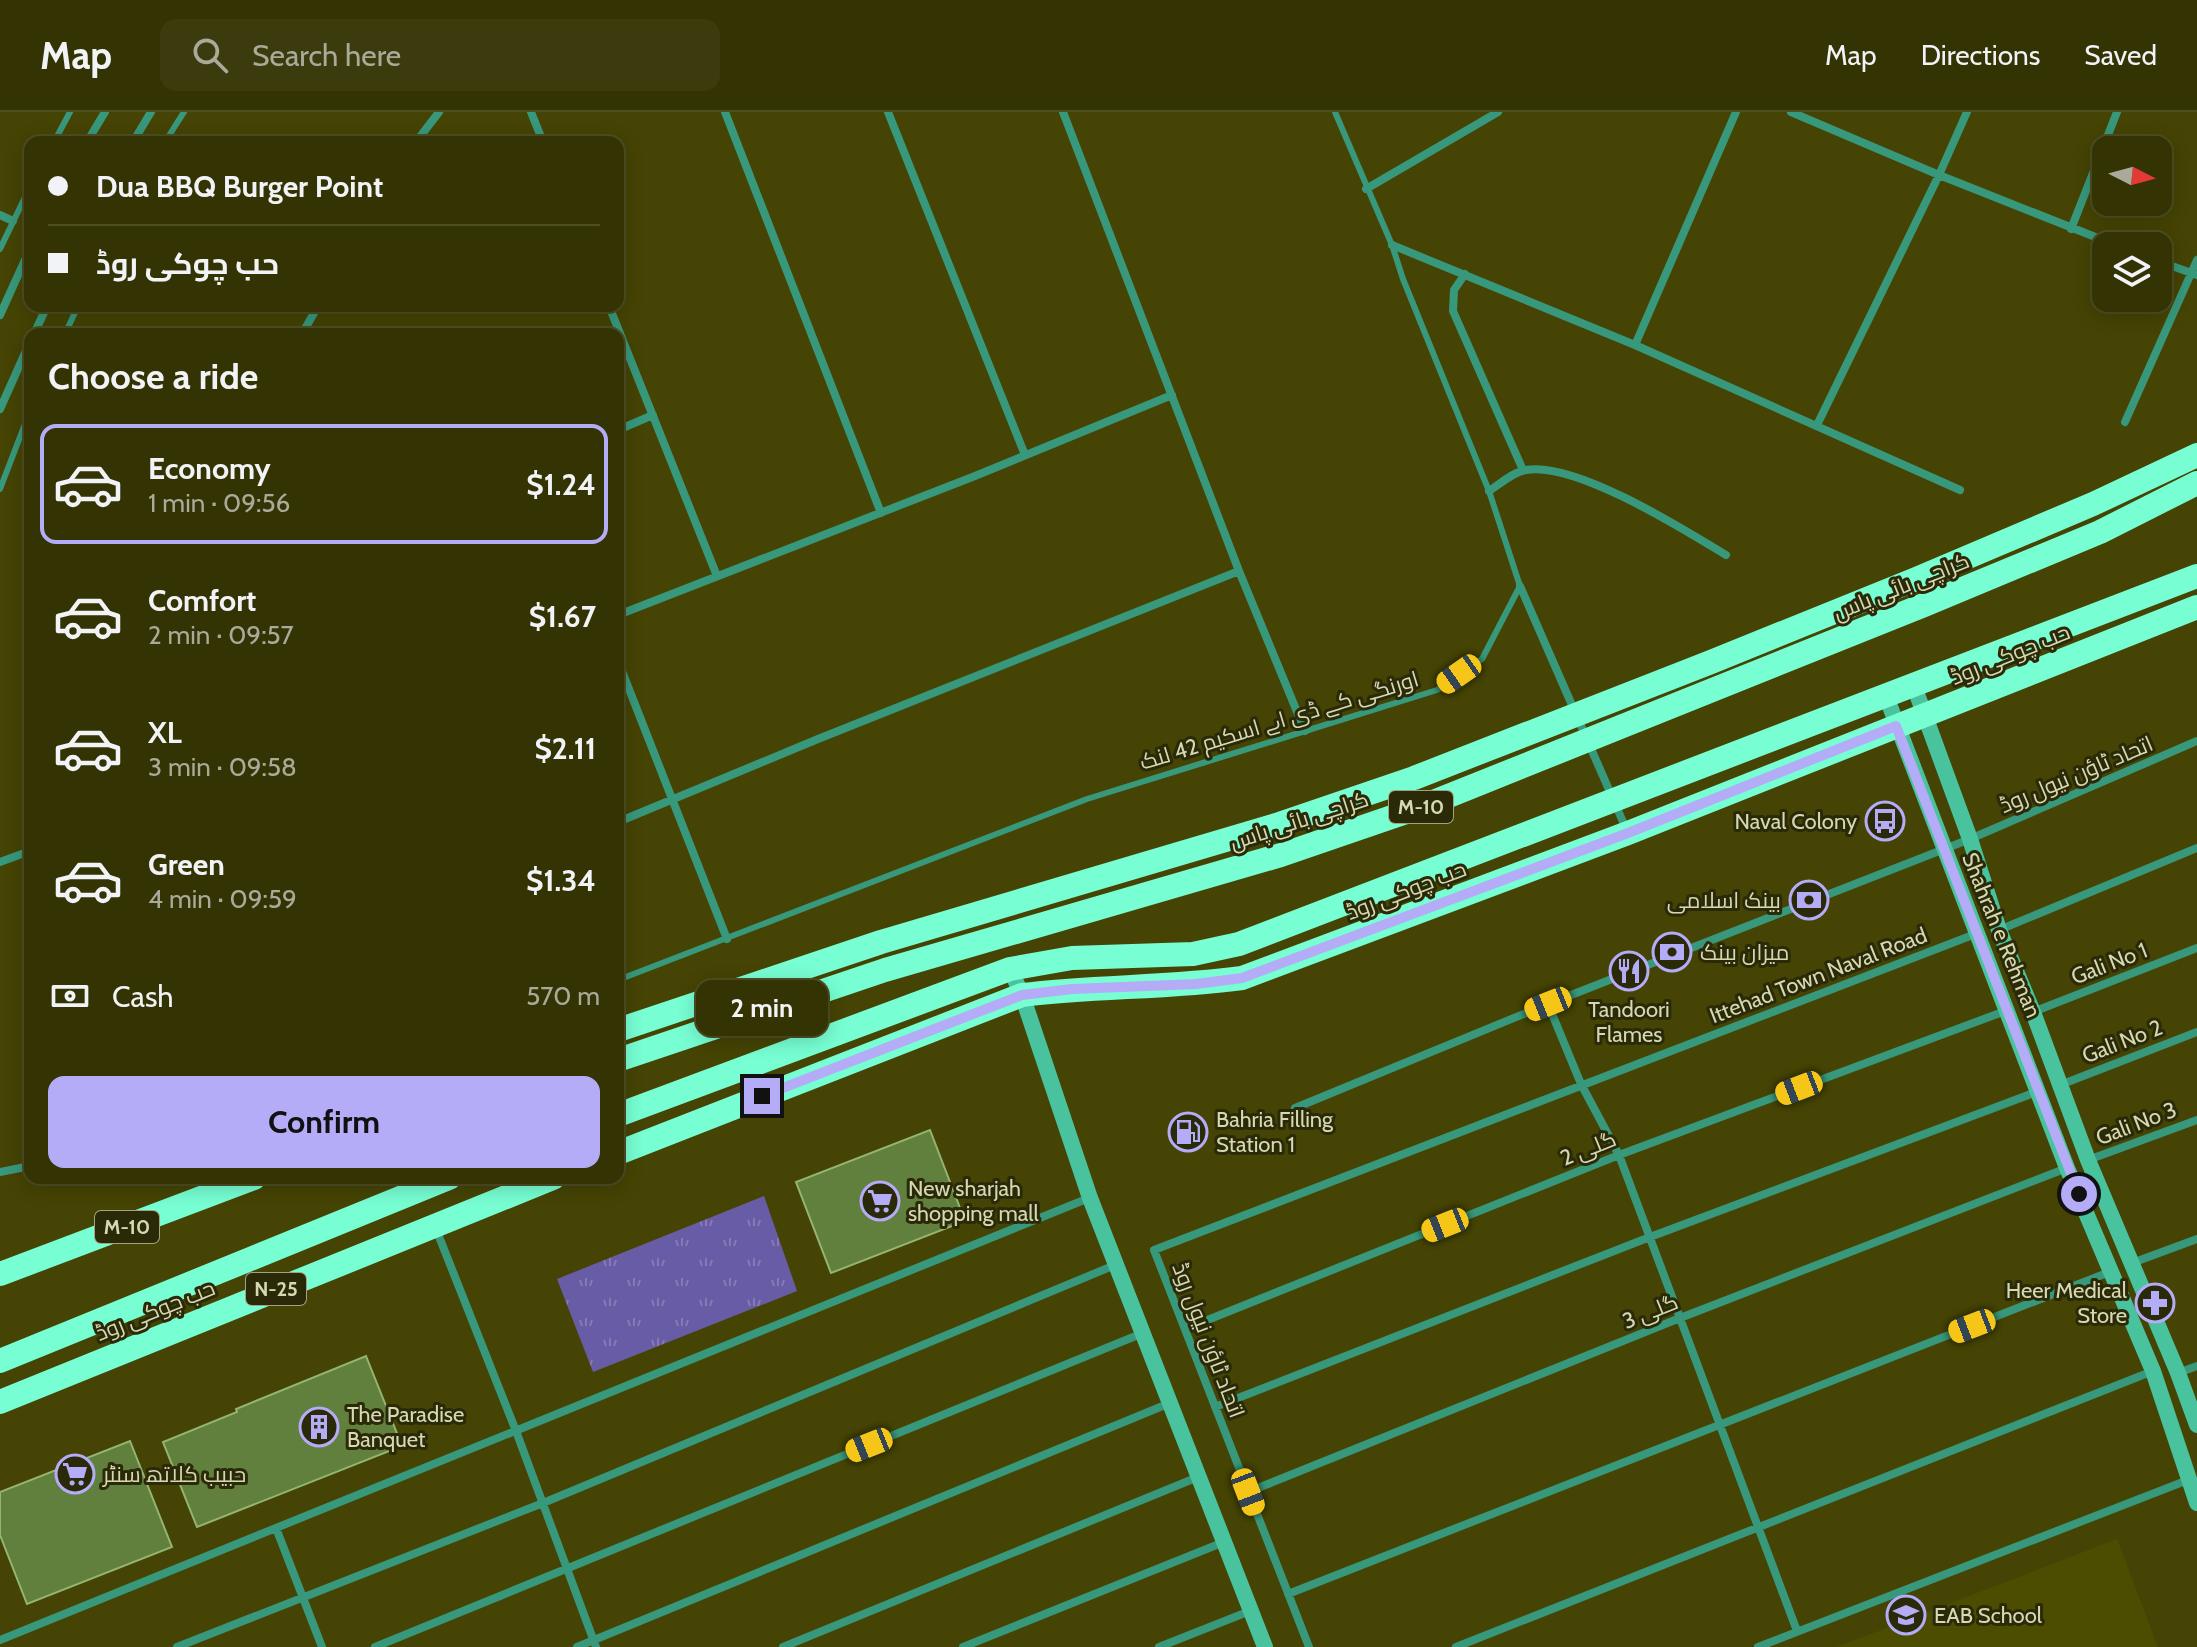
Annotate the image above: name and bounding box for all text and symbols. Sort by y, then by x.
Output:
search box [160,19,720,91]
text: Map [40,32,112,79]
icon: search [188,33,232,77]
text: Search here [252,37,401,74]
text: Map [1825,38,1877,72]
text: Directions [1921,38,2040,72]
text: Saved [2084,38,2157,72]
north arrow [2092,136,2172,216]
map controls [2092,136,2172,312]
text: Dua BBQ Burger Point [96,168,383,205]
button: layers [2092,232,2172,312]
text: حب چوکی روڈ [96,245,279,282]
text: Choose a ride [48,354,258,398]
icon: car [52,448,124,520]
text: Economy [148,450,271,487]
text: $1.24 [526,466,596,503]
text: 1 min · 09:56 [148,487,290,519]
street label: کراچی بائی پاس [1829,547,1974,627]
icon: car [52,580,124,652]
text: Comfort [148,582,256,619]
text: $1.67 [529,598,596,635]
street label: حب چوکی روڈ [1946,618,2074,692]
text: 2 min · 09:57 [148,619,294,651]
car [1432,650,1486,698]
street label: اورنگی کے ڈی اے اسکیم 42 لنک [1136,665,1422,778]
icon: car [52,712,124,784]
text: XL [148,714,182,751]
text: $2.11 [534,730,596,767]
street label: اتحاد ٹاؤن نیول روڈ [1995,730,2157,819]
text: 3 min · 09:58 [148,751,297,783]
street label: کراچی بائی پاس [1226,785,1372,857]
road number: M-10 [1389,791,1453,823]
bus stop icon: Naval Colony [1864,800,1906,842]
place label: Naval Colony [1735,808,1857,835]
icon: car [52,844,124,916]
text: Green [148,846,225,883]
street label: Shahrah e Rehman [1956,849,2047,1022]
street label: حب چوکی روڈ [1342,855,1470,927]
text: $1.34 [526,862,596,899]
bank icon: بینک اسلامی [1788,879,1830,921]
text: 4 min · 09:59 [148,883,297,915]
place label: بینک اسلامی [1667,887,1781,914]
street label: Ittehad Town Naval Road [1706,922,1931,1029]
bank icon: میزان بینک [1651,931,1693,973]
street label: Gali No 1 [2067,937,2151,990]
place label: میزان بینک [1700,939,1790,966]
restaurant icon: Tandoori Flames [1608,950,1650,992]
icon: cash [48,974,92,1018]
text: Cash [112,978,174,1015]
text: 570 m [526,980,600,1012]
callout: 2 min [696,980,828,1036]
car [1521,984,1575,1024]
text: 2 min [731,992,793,1024]
place label: Tandoori Flames [1588,996,1670,1048]
street label: Gali No 2 [2078,1014,2166,1069]
car [1772,1068,1826,1108]
button: Confirm [48,1076,600,1168]
route end [744,1078,780,1114]
street label: Gali No 3 [2092,1096,2180,1151]
place label: Bahria Filling Station 1 [1216,1106,1334,1158]
fuel station icon: Bahria Filling Station 1 [1167,1111,1209,1153]
street label: گلی 2 [1556,1125,1620,1172]
place label: New sharjah shopping mall [908,1175,1040,1227]
route start [2061,1176,2097,1212]
supermarket icon: New sharjah shopping mall [859,1180,901,1222]
car [1418,1205,1472,1245]
road number: M-10 [95,1211,159,1243]
street label: اتحاد ٹاؤن نیول روڈ [1167,1259,1251,1422]
road number: N-25 [246,1273,306,1305]
street label: حب چوکی روڈ [91,1274,219,1348]
place label: Heer Medical Store [2006,1277,2128,1329]
pharmacy icon: Heer Medical Store [2134,1282,2176,1324]
street label: گلی 3 [1618,1288,1682,1335]
car [1945,1306,1999,1346]
place label: The Paradise Banquet [347,1401,464,1453]
building icon: The Paradise Banquet [298,1406,340,1448]
car [842,1425,896,1465]
supermarket icon: حبیب کلاتھ سنٹر [54,1453,96,1495]
place label: حبیب کلاتھ سنٹر [101,1461,246,1488]
car [1228,1465,1268,1519]
school or university icon: EAB School [1885,1594,1927,1636]
place label: EAB School [1934,1602,2043,1629]

